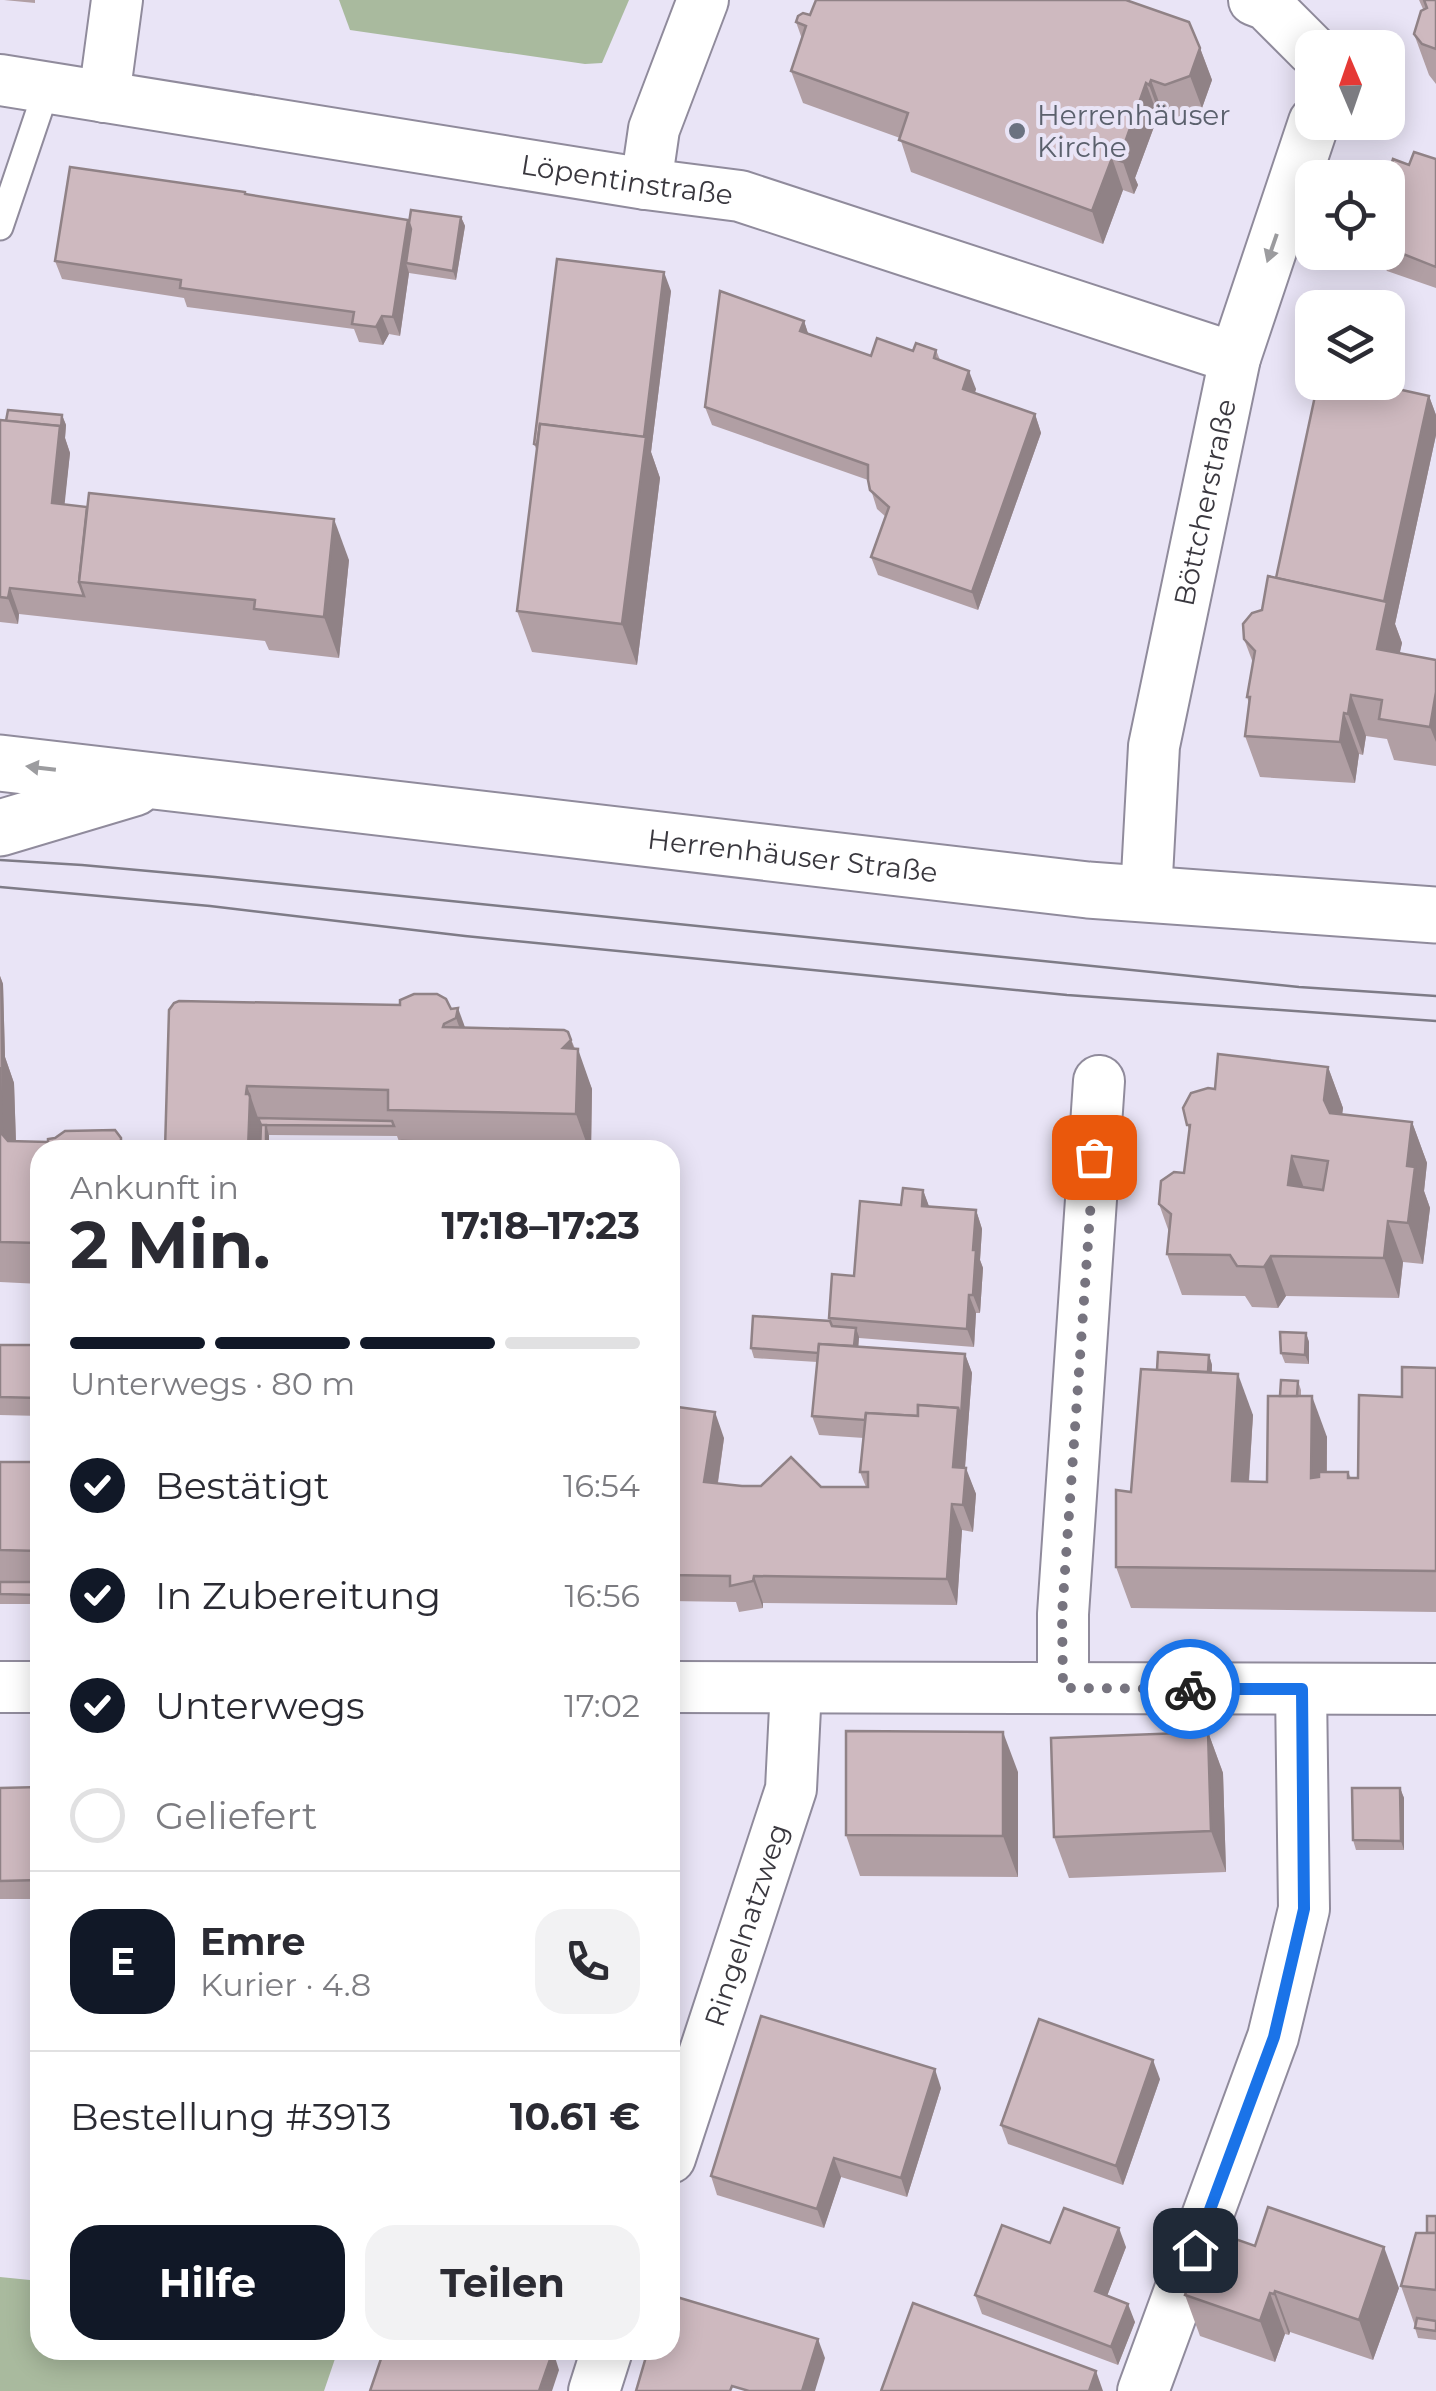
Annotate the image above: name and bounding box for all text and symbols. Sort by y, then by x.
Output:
north arrow [1295,30,1405,140]
map controls [1295,30,1405,400]
place label: Herrenhäuser Kirche [1037,98,1230,164]
marker: Herrenhäuser Kirche [1006,120,1028,142]
street label: Löpentinstraße [519,147,735,212]
button: locate [1295,160,1405,270]
one-way arrow [1263,234,1278,264]
button: layers [1295,290,1405,400]
street label: Böttcherstraße [1167,396,1243,609]
one-way arrow [25,760,56,776]
street label: Herrenhäuser Straße [646,822,939,889]
pin [1052,1115,1137,1200]
icon: bag [1067,1130,1122,1185]
text: Ankunft in [70,1168,239,1207]
text: 17:18–17:23 [442,1202,640,1249]
text: 2 Min. [70,1205,270,1284]
text: Unterwegs · 80 m [70,1364,355,1403]
icon: check [70,1458,125,1513]
text: Bestätigt [155,1462,329,1509]
text: 16:54 [563,1466,640,1505]
icon: check [70,1568,125,1623]
text: In Zubereitung [155,1572,441,1619]
text: 16:56 [565,1576,640,1615]
courier [1140,1639,1240,1739]
icon: bike [1163,1662,1218,1717]
icon: check [70,1678,125,1733]
text: Unterwegs [155,1682,365,1729]
text: 17:02 [564,1686,640,1725]
text: Geliefert [155,1792,317,1839]
street label: Ringelnatzweg [697,1819,795,2031]
button: phone [535,1909,640,2014]
text: Emre [200,1918,305,1965]
text: E [110,1938,135,1985]
text: Kurier · 4.8 [200,1965,371,2004]
text: Bestellung #3913 [70,2093,392,2140]
text: 10.61 € [510,2093,640,2140]
pin [1153,2208,1238,2293]
icon: home [1168,2223,1223,2278]
button: Hilfe [70,2225,345,2340]
button: Teilen [365,2225,640,2340]

